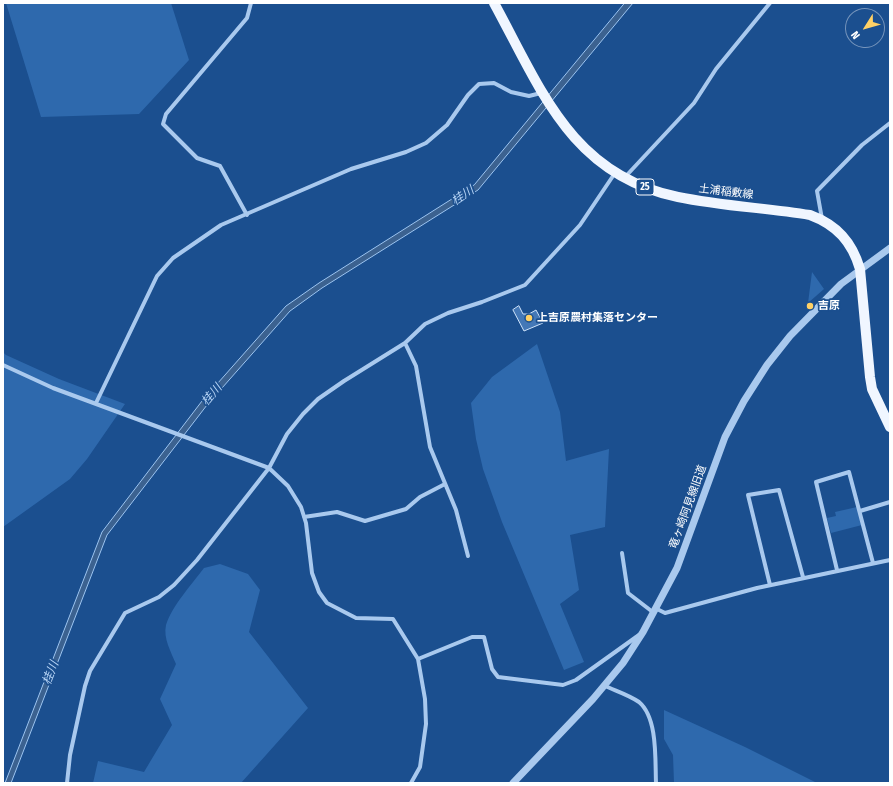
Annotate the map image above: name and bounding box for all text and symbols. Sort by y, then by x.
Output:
north arrow [845,8,885,48]
text: N [849,28,863,41]
road number: 25 [636,179,654,195]
street label: 土浦稲敷線 [698,182,754,202]
water label: 桂川 [449,183,477,209]
place label: 吉原 [818,299,840,313]
marker: 吉原 [805,301,815,311]
place label: 上吉原農村集落センター [537,311,658,325]
marker: 上吉原農村集落センター [524,313,534,323]
water label: 桂川 [199,381,225,409]
street label: 竜ヶ崎阿見線旧道 [667,463,709,551]
water label: 桂川 [40,659,62,687]

